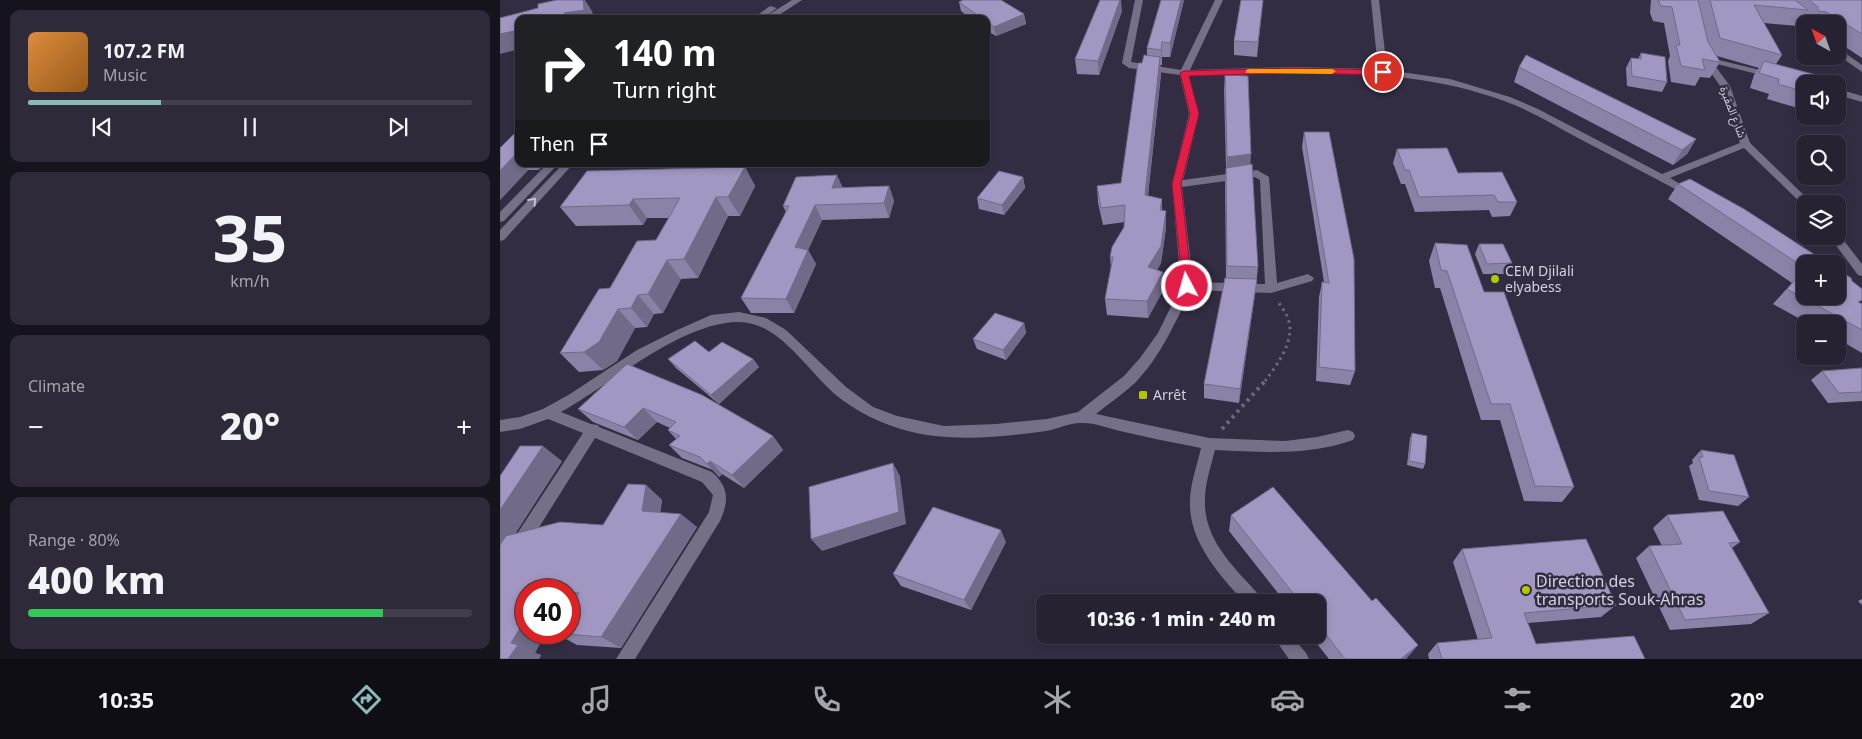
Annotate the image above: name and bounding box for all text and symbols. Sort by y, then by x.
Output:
north arrow [1796,15,1846,65]
map controls [1796,15,1846,365]
text: 140 m [613,29,716,76]
icon: right [530,35,595,100]
text: 107.2 FM [103,38,185,64]
pin [1362,51,1404,93]
icon: arrive [1369,58,1397,86]
text: Music [103,64,147,86]
text: Turn right [613,74,716,104]
button: sound [1796,75,1846,125]
street label: شارع المقبرة [1716,84,1750,140]
icon: previous [88,113,116,141]
icon: pause [236,113,264,141]
icon: next [384,113,412,141]
icon: arrive [585,130,613,158]
text: Then [530,131,575,157]
button: search [1796,135,1846,185]
text: 35 [213,193,287,281]
button: layers [1796,195,1846,245]
one-way arrow [527,198,536,207]
button: + [1796,255,1846,305]
position arrow [1160,259,1212,311]
place label: CEM Djilali elyabess [1505,261,1574,296]
text: km/h [230,270,270,292]
marker: CEM Djilali elyabess [1489,273,1501,285]
button: − [1796,315,1846,365]
text: Climate [28,375,85,397]
place label: Arrêt [1153,385,1186,404]
marker: Arrêt [1137,389,1149,401]
text: 20° [220,399,280,451]
text: − [28,407,44,445]
text: + [456,407,472,445]
text: Range · 80% [28,529,120,551]
text: 400 km [28,553,166,605]
place label: Direction des transports Souk-Ahras [1536,570,1703,610]
speed limit sign: 40 [515,579,580,644]
marker: Direction des transports Souk-Ahras [1520,584,1532,596]
text: 10:36 · 1 min · 240 m [1086,606,1276,632]
icon: directions [349,682,384,717]
icon: music [579,682,614,717]
icon: phone [809,682,844,717]
icon: climate [1040,682,1075,717]
icon: car [1270,682,1305,717]
icon: filters [1500,682,1535,717]
text: 10:35 [98,684,154,714]
text: 20° [1730,684,1764,714]

